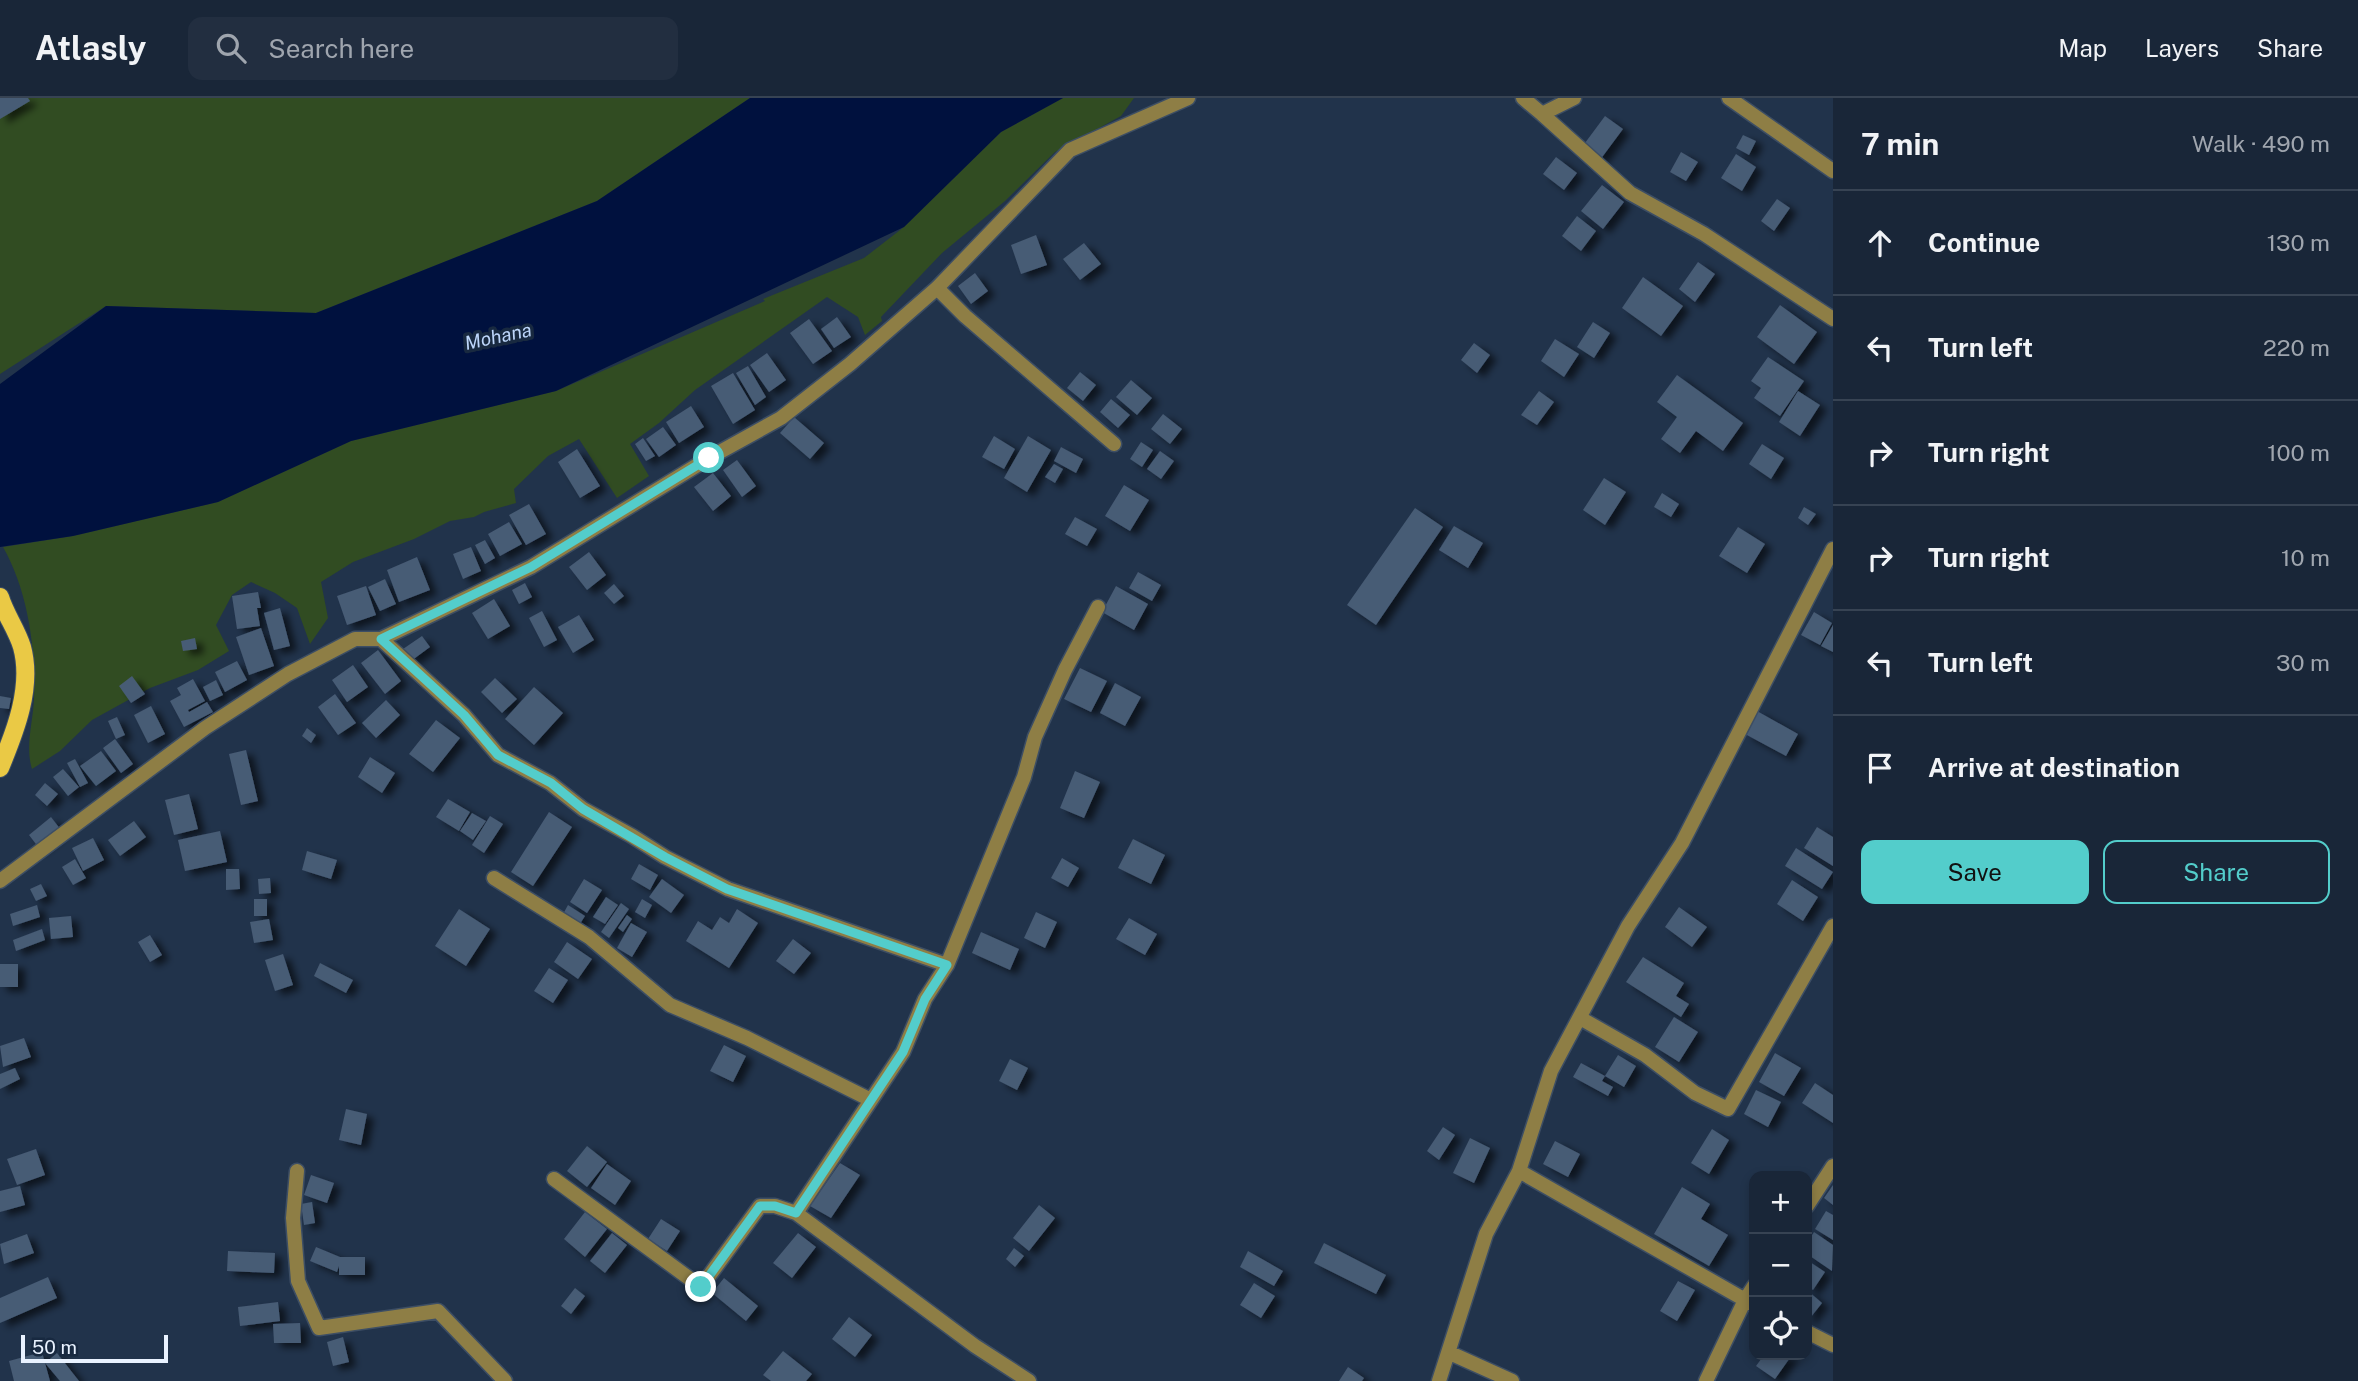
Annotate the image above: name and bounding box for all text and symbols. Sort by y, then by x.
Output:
search box [188,17,678,80]
text: Atlasly [35,29,146,67]
icon: search [212,29,250,67]
text: Search here [268,33,414,64]
text: Map [2058,34,2107,62]
text: Layers [2145,34,2219,62]
text: Share [2257,34,2323,62]
text: 7 min [1861,126,1939,162]
text: Walk · 490 m [2192,130,2330,157]
icon: ahead [1861,224,1899,262]
text: Continue [1928,227,2040,258]
text: 130 m [2267,229,2330,256]
water label: Mohana [463,318,533,354]
icon: left [1861,329,1899,367]
text: Turn left [1928,332,2033,363]
text: 220 m [2263,334,2330,361]
icon: right [1861,434,1899,472]
text: Turn right [1928,437,2050,468]
text: 100 m [2267,439,2330,466]
route start [693,442,724,473]
icon: right [1861,539,1899,577]
text: Turn right [1928,542,2050,573]
text: 10 m [2281,544,2330,571]
icon: left [1861,644,1899,682]
text: Turn left [1928,647,2033,678]
text: 30 m [2276,649,2330,676]
icon: arrive [1861,749,1899,787]
text: Arrive at destination [1928,752,2180,783]
button: Save [1861,840,2089,904]
button: Share [2103,840,2330,904]
map controls [1749,1171,1812,1360]
button: + [1749,1171,1812,1234]
button: − [1749,1234,1812,1297]
route end [685,1271,716,1302]
button: locate [1749,1297,1812,1360]
scale bar [21,1332,168,1364]
text: 50 m [32,1336,77,1358]

